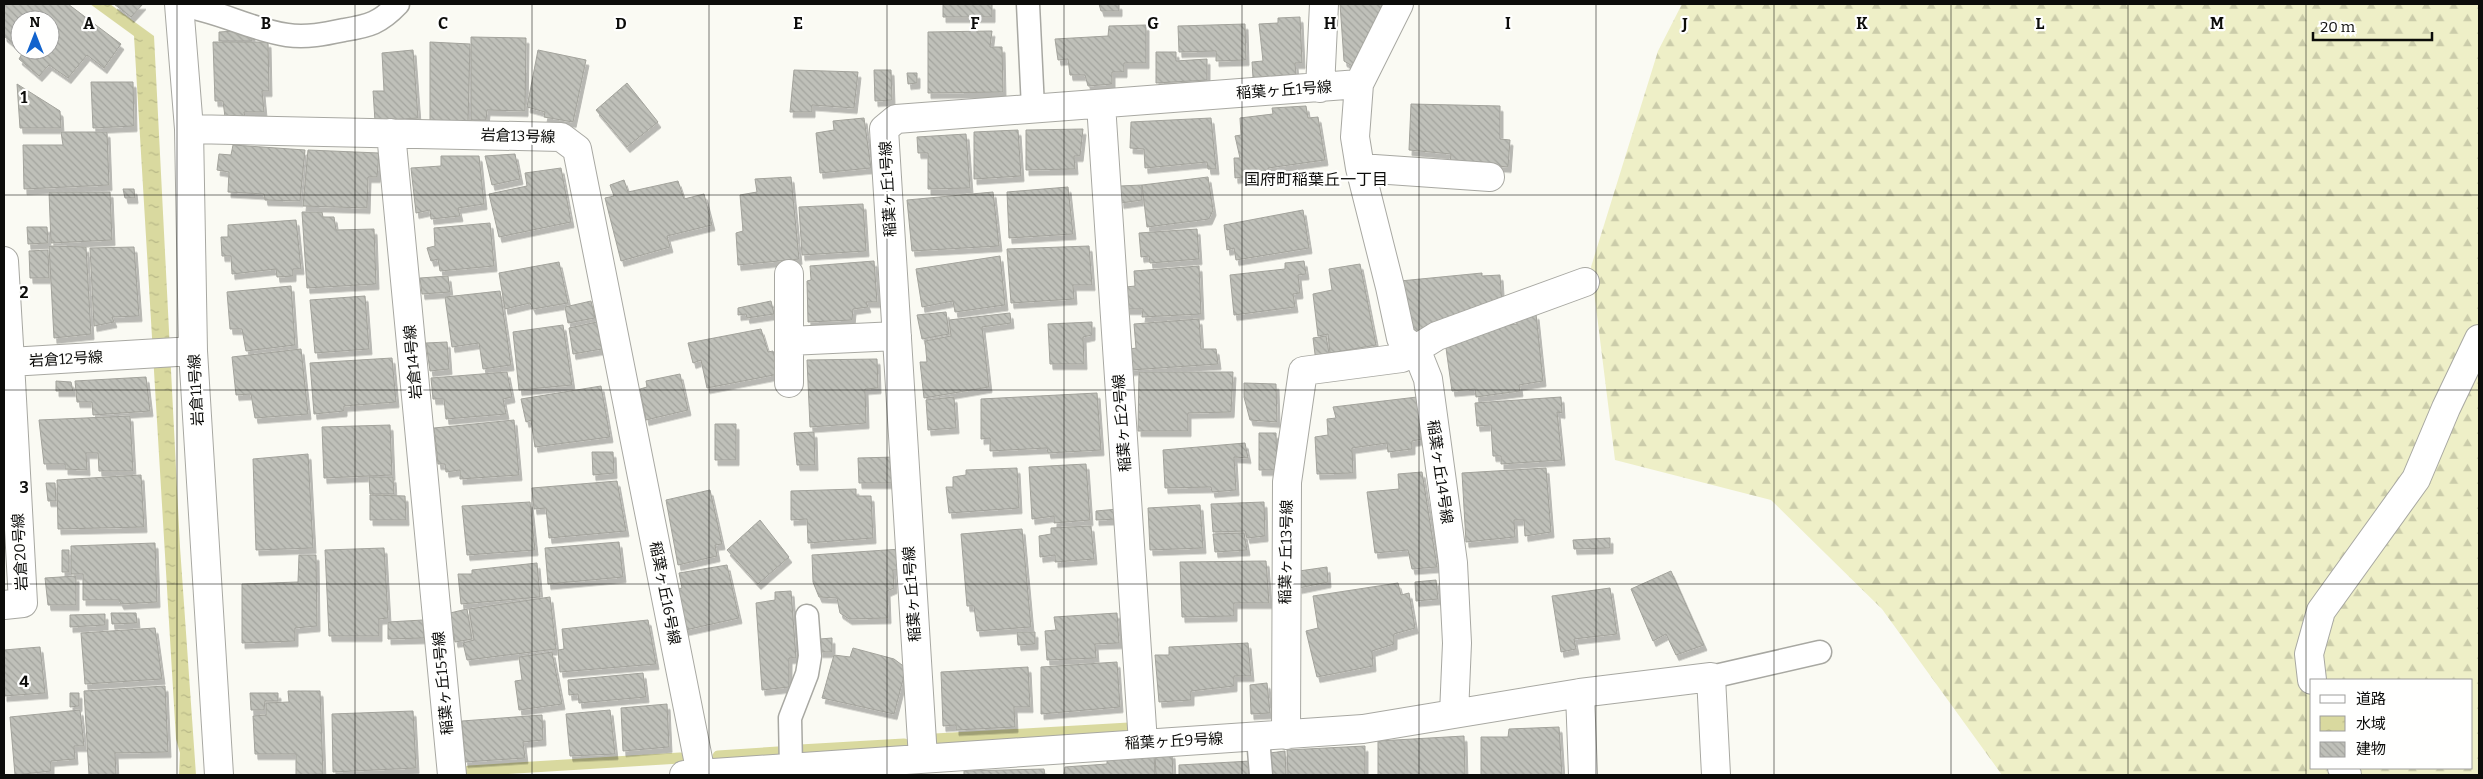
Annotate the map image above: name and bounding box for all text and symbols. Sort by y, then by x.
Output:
north arrow [10,10,60,60]
scale bar [2313,10,2432,42]
text: N [30,14,41,31]
text: A [83,14,95,33]
text: B [261,14,271,33]
text: C [438,14,448,33]
text: D [615,14,627,33]
text: E [793,14,803,33]
text: F [971,14,980,33]
text: G [1147,14,1159,33]
text: H [1324,14,1337,33]
text: I [1505,14,1511,33]
text: J [1681,14,1688,33]
text: K [1856,14,1868,33]
text: L [2036,14,2045,33]
text: M [2210,14,2224,33]
text: 20 m [2320,18,2356,36]
street label: 稲葉ヶ丘1号線 [1235,78,1333,102]
text: 1 [21,88,28,107]
street label: 岩倉13号線 [480,126,556,146]
street label: 稲葉ヶ丘1号線 [876,141,900,237]
district label: 国府町稲葉丘一丁目 [1244,170,1388,189]
text: 2 [19,283,29,302]
street label: 岩倉14号線 [401,324,425,400]
street label: 岩倉12号線 [28,348,104,370]
street label: 岩倉11号線 [185,353,207,427]
street label: 稲葉ヶ丘2号線 [1110,373,1134,473]
street label: 稲葉ヶ丘14号線 [1424,419,1456,525]
text: 3 [19,478,29,497]
street label: 稲葉ヶ丘13号線 [1276,500,1296,604]
street label: 岩倉20号線 [9,513,31,591]
street label: 稲葉ヶ丘16号線 [646,540,684,646]
street label: 稲葉ヶ丘1号線 [900,545,924,643]
street label: 稲葉ヶ丘15号線 [429,630,457,736]
text: 4 [19,672,29,691]
legend [2310,679,2473,769]
text: 道路 [2356,690,2386,708]
text: 水域 [2356,715,2386,733]
street label: 稲葉ヶ丘9号線 [1124,729,1224,753]
text: 建物 [2356,740,2386,758]

